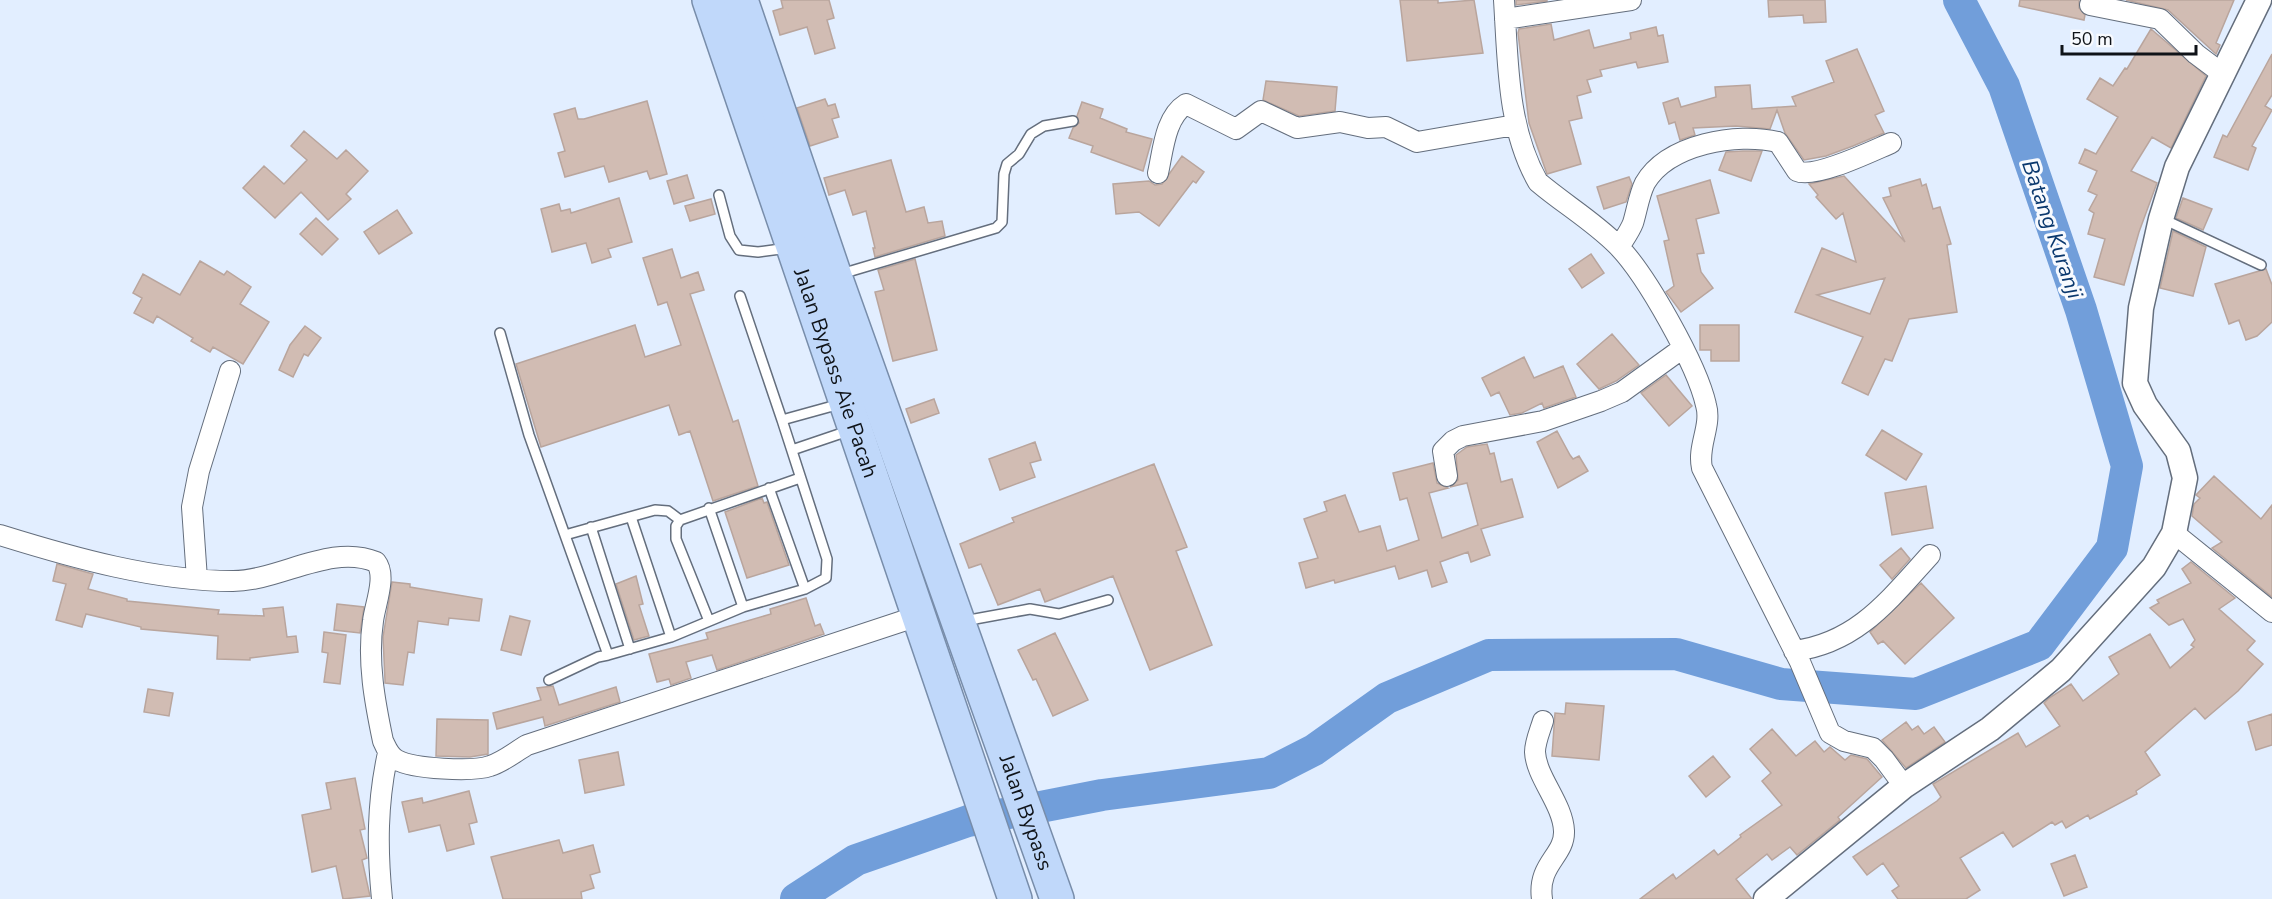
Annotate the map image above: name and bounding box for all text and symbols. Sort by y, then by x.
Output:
scale bar [2062,18,2196,56]
text: 50 m [2071,27,2113,51]
water label: Batang Kuranji [2014,156,2090,304]
street label: Jalan Bypass Aie Pacah [787,263,885,482]
street label: Jalan Bypass [992,750,1060,874]

